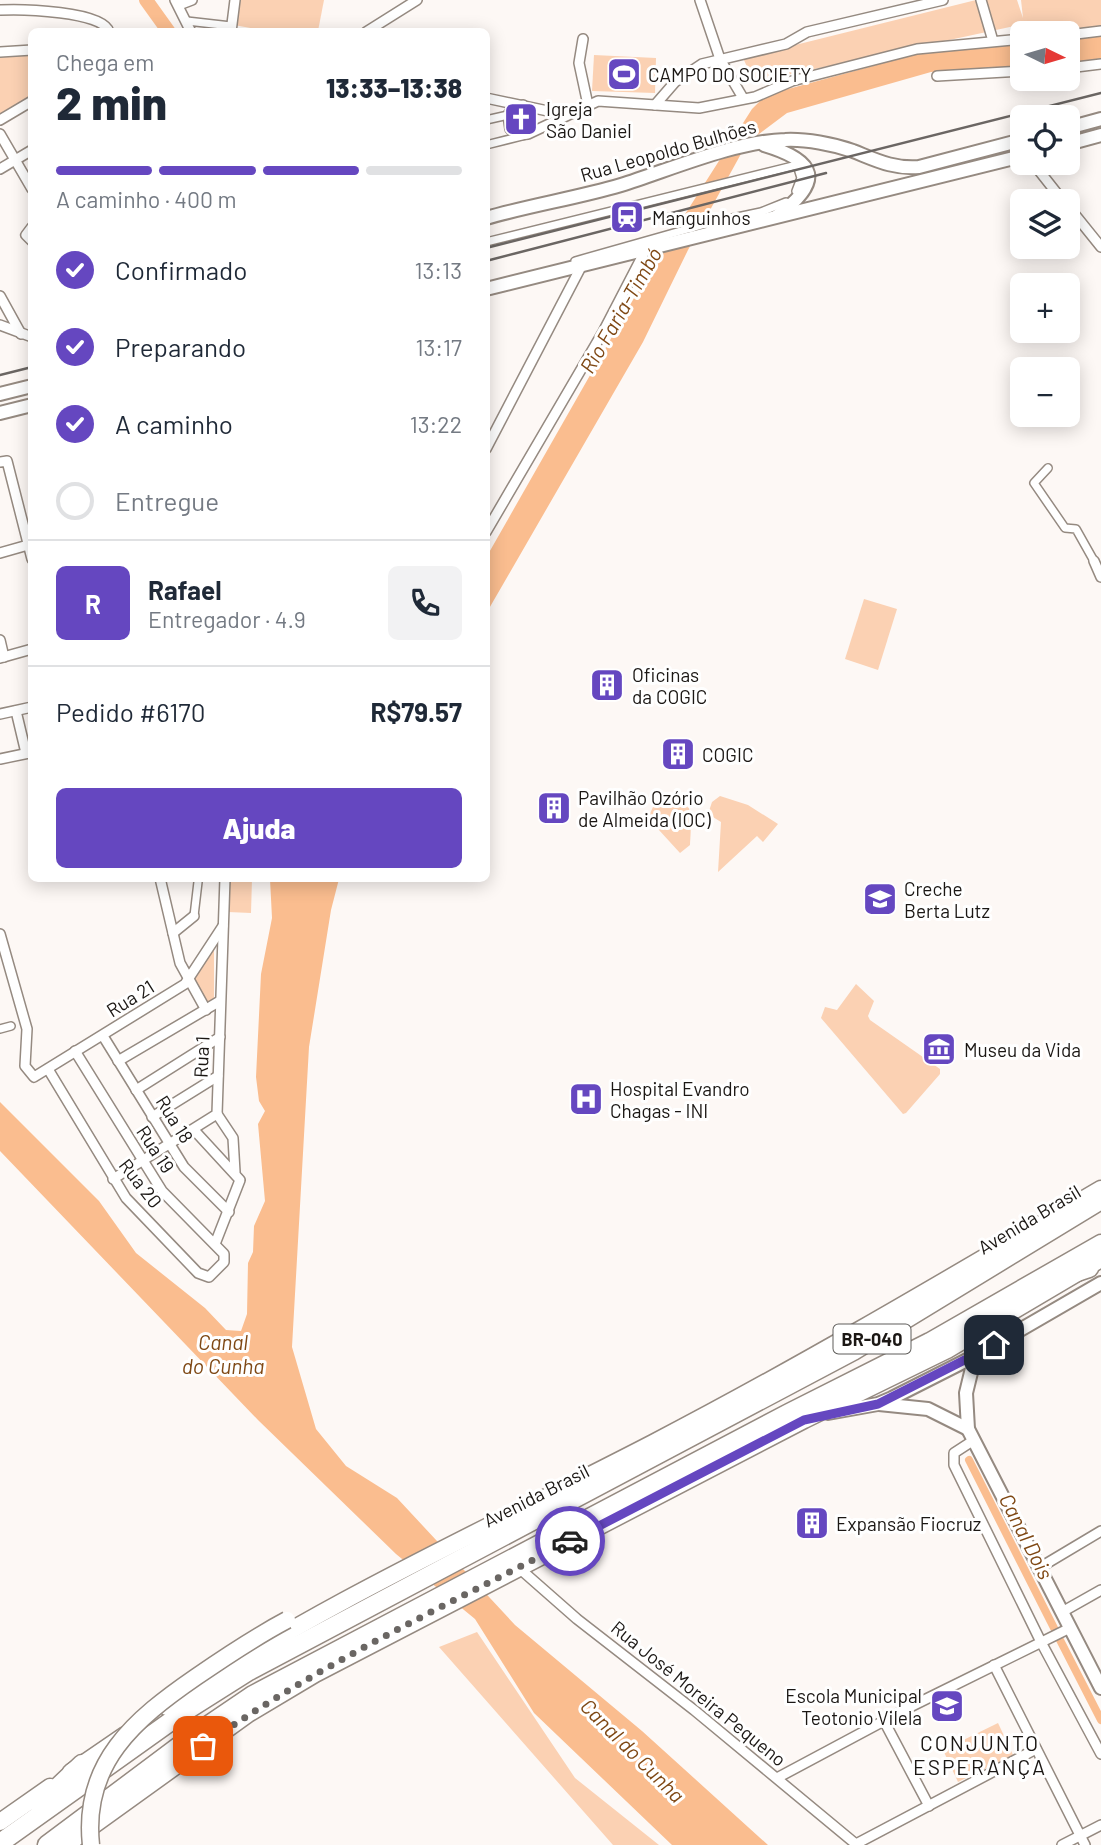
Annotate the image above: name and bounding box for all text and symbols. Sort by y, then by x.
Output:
north arrow [1010,21,1080,91]
map controls [1010,21,1080,427]
text: Chega em [56,48,154,76]
sports icon: CAMPO DO SOCIETY [605,55,643,93]
place label: CAMPO DO SOCIETY [648,63,811,86]
text: 13:33–13:38 [326,72,462,103]
text: 2 min [56,74,167,129]
place label: Igreja São Daniel [546,97,632,142]
church icon: Igreja São Daniel [502,100,540,138]
button: locate [1010,105,1080,175]
street label: Rua Leopoldo Bulhões [577,114,759,186]
text: A caminho · 400 m [56,185,237,213]
button: layers [1010,189,1080,259]
station icon: Manguinhos [608,198,646,236]
place label: Manguinhos [652,206,751,229]
water label: Rio Faria-Timbó [574,243,666,377]
icon: check [56,251,94,289]
text: Confirmado [115,254,247,285]
text: 13:13 [414,256,462,284]
button: + [1010,273,1080,343]
icon: check [56,328,94,366]
text: Preparando [115,331,246,362]
text: 13:17 [415,333,462,361]
button: − [1010,357,1080,427]
icon: check [56,405,94,443]
text: A caminho [115,408,233,439]
text: 13:22 [410,410,462,438]
text: Entregue [115,485,219,516]
button: phone [388,566,462,640]
text: Rafael [148,574,222,605]
text: R [85,588,101,619]
text: Entregador · 4.9 [148,605,306,633]
place label: Oficinas da COGIC [632,663,707,708]
building icon: Oficinas da COGIC [588,666,626,704]
text: Pedido #6170 [56,696,205,727]
text: R$79.57 [371,696,462,727]
building icon: COGIC [659,735,697,773]
place label: COGIC [702,743,753,766]
place label: Pavilhão Ozório de Almeida (IOC) [578,786,712,831]
button: Ajuda [56,788,462,868]
building icon: Pavilhão Ozório de Almeida (IOC) [535,789,573,827]
place label: Creche Berta Lutz [904,877,990,922]
school or university icon: Creche Berta Lutz [861,880,899,918]
street label: Rua 21 [102,974,158,1022]
museum icon: Museu da Vida [920,1030,958,1068]
street label: Rua 1 [188,1035,214,1079]
place label: Museu da Vida [964,1038,1081,1061]
place label: Hospital Evandro Chagas - INI [610,1077,750,1122]
hospital icon: Hospital Evandro Chagas - INI [567,1080,605,1118]
street label: Rua 18 [152,1091,198,1147]
street label: Rua 19 [132,1121,180,1177]
street label: Rua 20 [115,1154,167,1212]
street label: Avenida Brasil [974,1179,1084,1259]
pin [964,1315,1024,1375]
road number: BR-040 [834,1324,910,1354]
icon: home [975,1326,1013,1364]
water label: Canal do Cunha [182,1329,264,1378]
street label: Avenida Brasil [479,1459,593,1531]
water label: Canal Dois [995,1489,1059,1583]
building icon: Expansão Fiocruz [793,1504,831,1542]
courier [535,1506,605,1576]
place label: Expansão Fiocruz [836,1512,981,1535]
icon: car [551,1522,589,1560]
street label: Rua José Moreira Pequeno [607,1615,791,1771]
place label: Escola Municipal Teotonio Vilela [785,1684,922,1729]
school or university icon: Escola Municipal Teotonio Vilela [928,1687,966,1725]
water label: Canal do Cunha [576,1693,690,1807]
pin [173,1716,233,1776]
icon: bag [184,1727,222,1765]
district label: CONJUNTO ESPERANÇA [913,1730,1047,1779]

